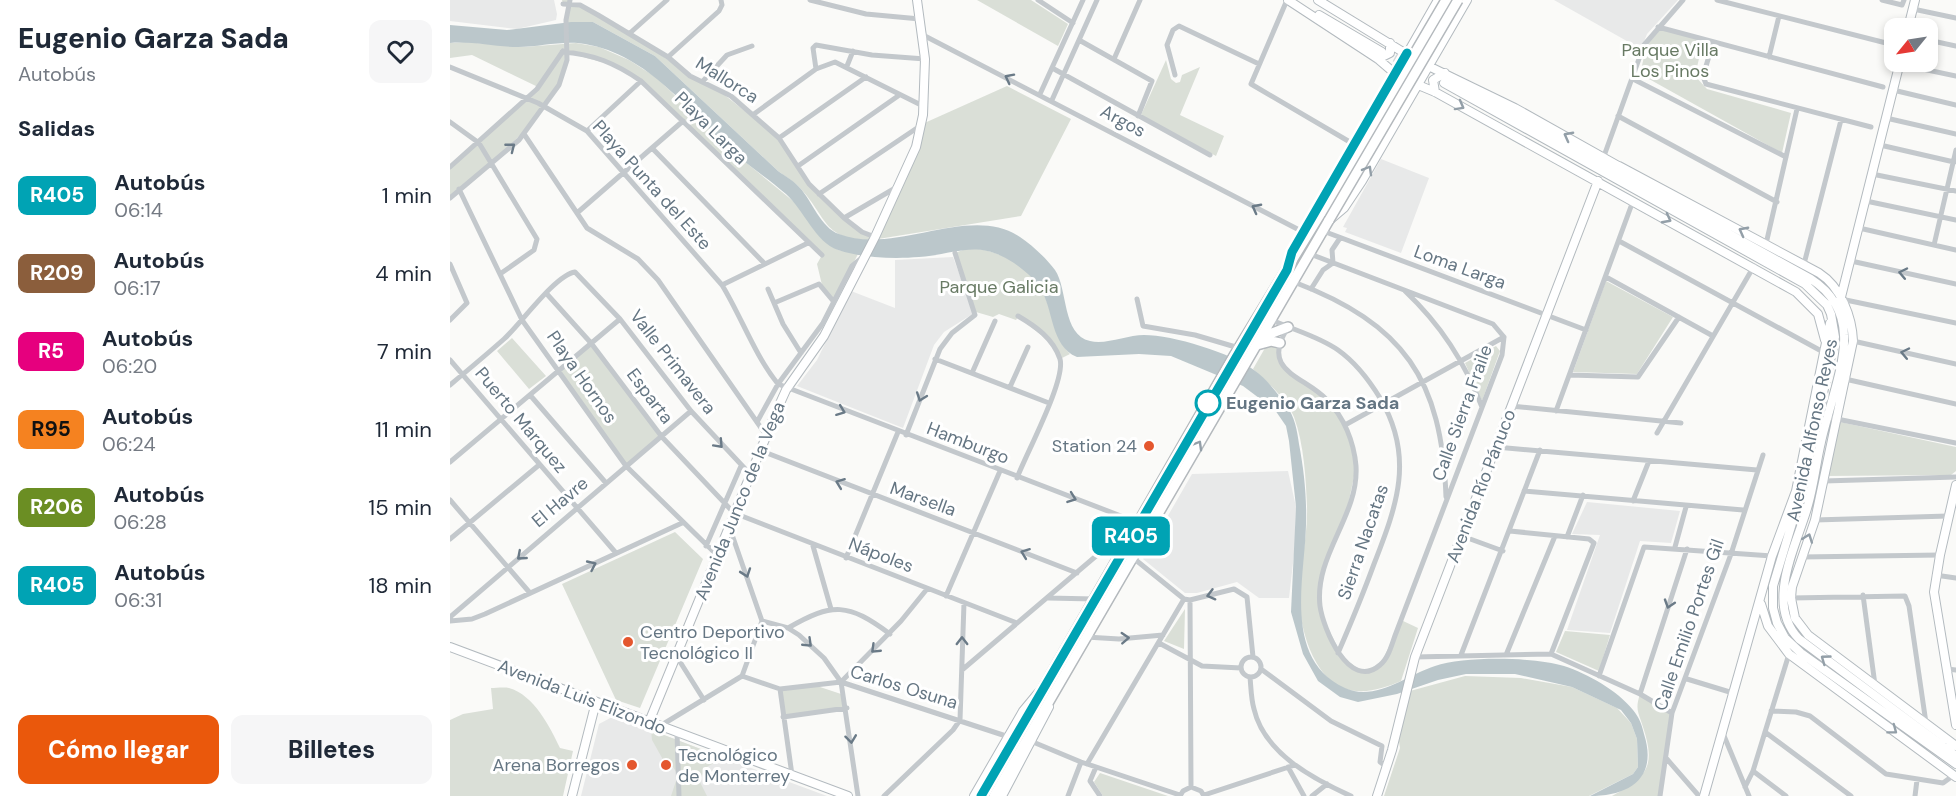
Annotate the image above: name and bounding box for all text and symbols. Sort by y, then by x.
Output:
north arrow [1884,18,1938,72]
map controls [1884,18,1938,72]
text: Eugenio Garza Sada [18,20,289,57]
button: heart [369,20,432,83]
park label: Parque Villa Los Pinos [1622,38,1718,83]
street label: Mallorca [691,51,763,109]
text: Autobús [18,61,96,87]
one-way arrow [1005,74,1016,85]
street label: Playa Larga [669,86,753,170]
street label: Argos [1096,99,1150,143]
one-way arrow [1454,99,1464,110]
text: Salidas [18,114,95,143]
street label: Playa Punta del Este [587,115,717,255]
one-way arrow [1564,132,1575,144]
one-way arrow [504,143,515,154]
one-way arrow [1361,166,1372,176]
text: Autobús [114,168,206,197]
text: R405 [30,181,84,209]
text: 1 min [382,181,432,210]
text: 06:14 [114,197,163,223]
one-way arrow [1252,204,1263,215]
one-way arrow [1661,212,1672,224]
one-way arrow [1739,227,1749,238]
street label: Loma Larga [1411,239,1509,295]
text: Autobús [113,246,205,275]
text: R209 [30,259,83,287]
text: 4 min [375,259,432,288]
one-way arrow [1899,267,1909,280]
text: 06:17 [113,275,161,301]
park label: Parque Galicia [940,275,1058,299]
street label: Valle Primavera [625,305,721,419]
text: Autobús [102,324,193,353]
street label: Playa Hornos [541,326,623,428]
street label: Avenida Alfonso Reyes [1781,336,1843,524]
text: R5 [38,337,64,365]
text: 7 min [377,337,432,366]
street label: Calle Sierra Fraile [1426,342,1498,484]
one-way arrow [1900,347,1910,360]
text: 06:20 [102,353,157,379]
street label: Puerto Marquez [470,362,572,478]
street label: Esparta [621,363,679,429]
marker: Eugenio Garza Sada [1195,390,1221,416]
one-way arrow [915,391,928,402]
place label: Eugenio Garza Sada [1226,391,1399,415]
street label: Avenida Junco de la Vega [689,398,791,604]
text: Autobús [102,402,193,431]
one-way arrow [835,403,846,416]
street label: Avenida Río Pánuco [1441,406,1521,566]
text: R95 [31,415,71,443]
text: 11 min [375,415,432,444]
street label: Hamburgo [923,416,1013,470]
text: 06:24 [102,431,156,457]
place label: Station 24 [1052,434,1137,458]
one-way arrow [712,436,723,447]
marker: Station 24 [1142,439,1156,453]
one-way arrow [1191,441,1203,451]
street label: El Havre [527,471,593,533]
street label: Marsella [887,476,959,522]
one-way arrow [835,478,846,491]
text: Autobús [113,480,205,509]
street label: Sierra Nacatas [1332,481,1394,603]
one-way arrow [1066,490,1077,503]
text: R206 [30,493,83,521]
text: 15 min [368,493,432,522]
text: 06:28 [113,509,167,535]
line badge: R405 [1089,516,1173,556]
text: R405 [1104,522,1158,550]
street label: Nápoles [845,532,917,578]
one-way arrow [1801,534,1813,545]
street label: Calle Emilio Portes Gil [1648,536,1730,714]
one-way arrow [1021,548,1032,560]
one-way arrow [517,549,528,560]
text: Autobús [114,558,206,587]
one-way arrow [585,560,596,572]
one-way arrow [738,567,751,578]
text: R405 [30,571,84,599]
text: 18 min [368,571,432,600]
text: 06:31 [114,587,162,613]
one-way arrow [1206,588,1217,600]
one-way arrow [1664,598,1676,609]
place label: Centro Deportivo Tecnológico II [640,620,785,665]
one-way arrow [1120,632,1129,645]
marker: Centro Deportivo Tecnológico II [621,635,635,649]
one-way arrow [800,635,811,646]
one-way arrow [956,636,968,645]
one-way arrow [871,641,882,652]
street label: Avenida Luis Elizondo [494,654,670,740]
one-way arrow [1820,655,1831,666]
street label: Carlos Osuna [847,659,961,715]
button: Cómo llegar [18,715,219,784]
button: Billetes [231,715,432,784]
one-way arrow [1886,723,1897,734]
one-way arrow [844,734,857,743]
place label: Tecnológico de Monterrey [678,743,790,788]
place label: Arena Borregos [493,753,620,777]
marker: Arena Borregos [625,758,639,772]
marker: Tecnológico de Monterrey [659,758,673,772]

